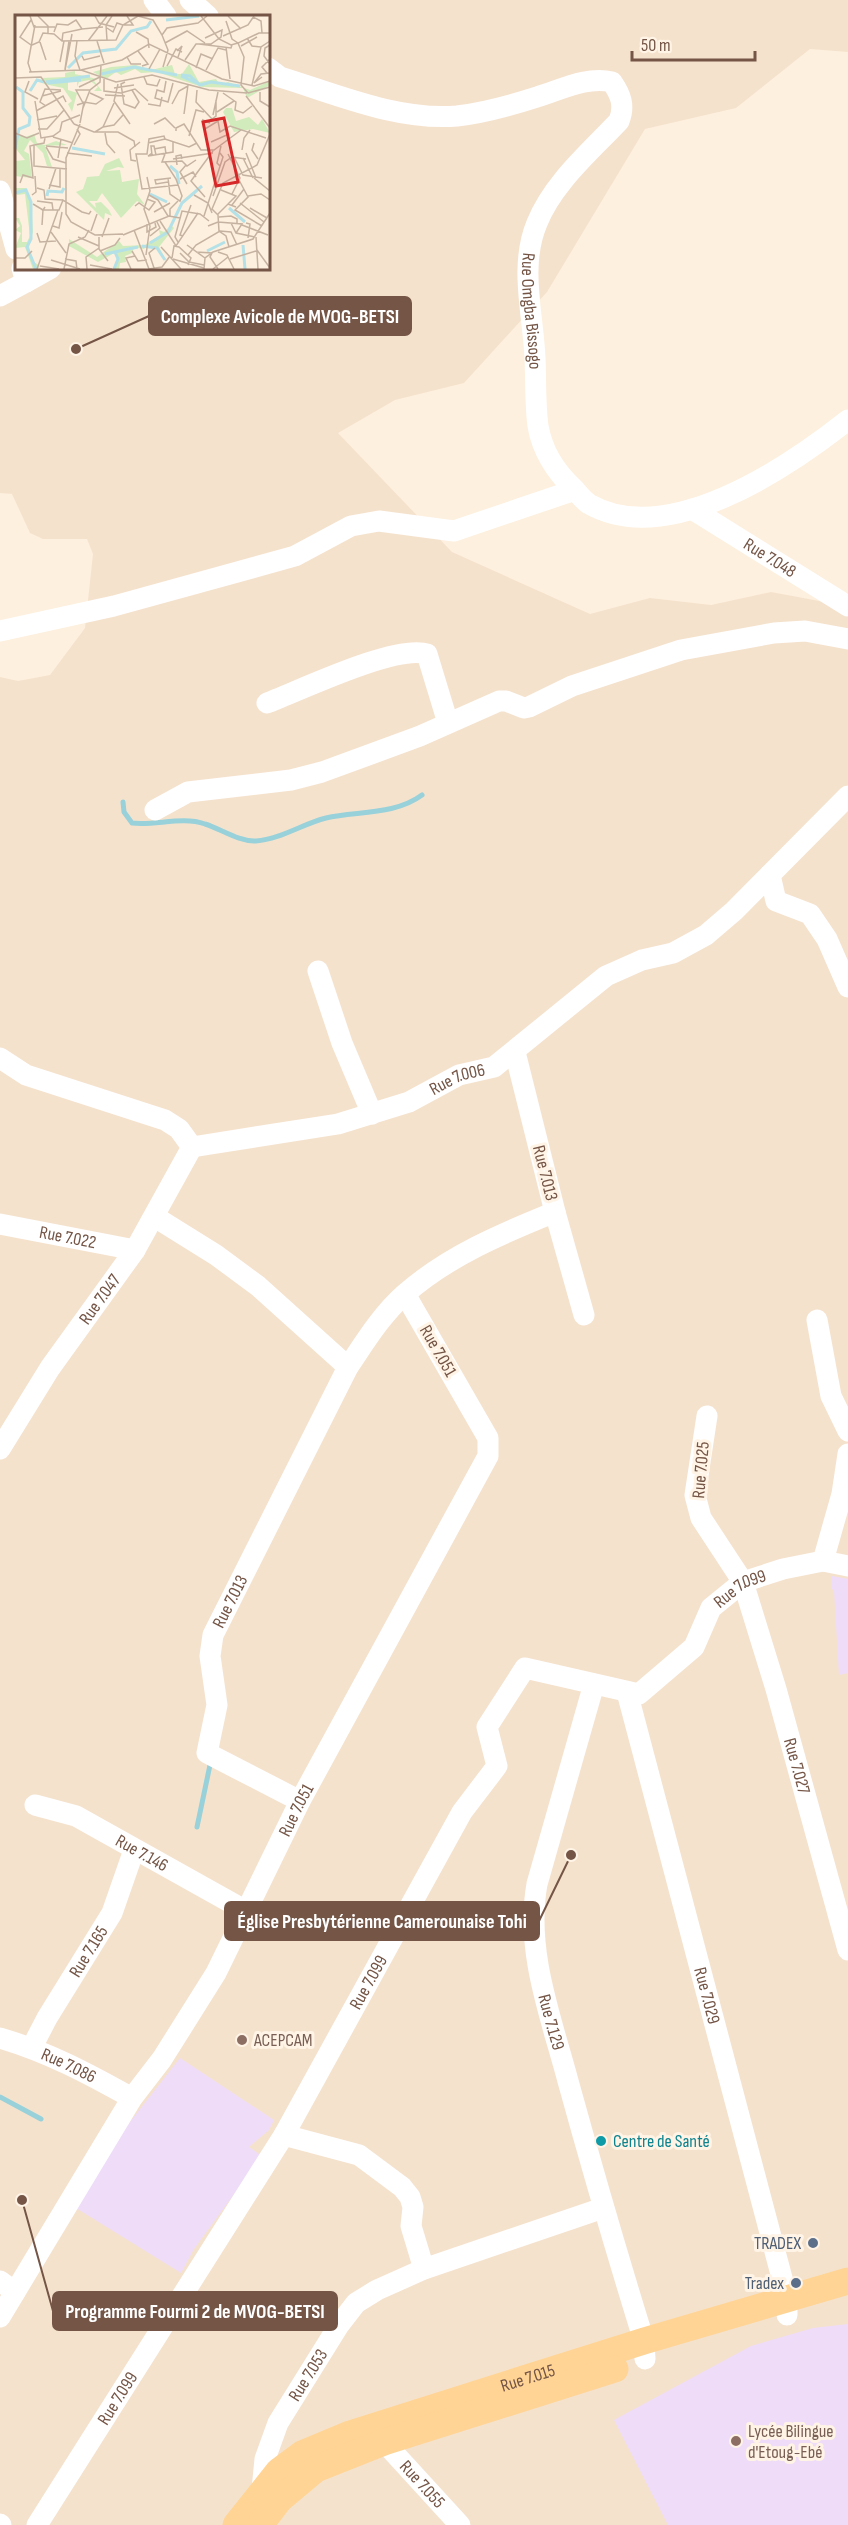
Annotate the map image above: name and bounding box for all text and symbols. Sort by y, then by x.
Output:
inset map [15,15,270,270]
scale bar [632,24,755,62]
text: 50 m [641,35,671,56]
street label: Rue Omgba Bissogo [517,252,546,370]
callout: Complexe Avicole de MVOG-BETSI [149,297,411,335]
text: Complexe Avicole de MVOG-BETSI [161,305,399,329]
street label: Rue 7.048 [740,533,800,582]
street label: Rue 7.006 [426,1059,487,1100]
street label: Rue 7.013 [528,1143,562,1203]
street label: Rue 7.022 [38,1221,98,1253]
street label: Rue 7.047 [74,1269,125,1328]
street label: Rue 7.051 [415,1322,461,1381]
street label: Rue 7.025 [688,1441,714,1499]
street label: Rue 7.099 [709,1565,769,1612]
street label: Rue 7.013 [208,1572,252,1631]
street label: Rue 7.027 [780,1736,815,1797]
street label: Rue 7.051 [274,1779,318,1840]
street label: Rue 7.146 [112,1830,172,1876]
callout: Église Presbytérienne Camerounaise Tohi [225,1902,539,1940]
text: Église Presbytérienne Camerounaise Tohi [237,1910,527,1934]
street label: Rue 7.165 [64,1922,112,1981]
street label: Rue 7.099 [345,1952,391,2013]
street label: Rue 7.029 [690,1965,725,2026]
street label: Rue 7.129 [534,1992,569,2053]
place label: ACEPCAM [253,2030,312,2051]
marker: ACEPCAM [235,2033,249,2047]
street label: Rue 7.086 [38,2043,100,2087]
place label: Centre de Santé [613,2131,710,2152]
marker: Centre de Santé [594,2134,608,2148]
place label: TRADEX [754,2233,801,2254]
marker: TRADEX [806,2236,820,2250]
place label: Tradex [745,2273,784,2294]
marker: Tradex [789,2276,803,2290]
callout: Programme Fourmi 2 de MVOG-BETSI [53,2292,337,2330]
text: Programme Fourmi 2 de MVOG-BETSI [65,2300,325,2324]
street label: Rue 7.053 [284,2345,332,2405]
street label: Rue 7.015 [498,2359,558,2396]
street label: Rue 7.099 [93,2368,142,2429]
place label: Lycée Bilingue d'Etoug-Ebé [748,2421,834,2463]
marker: Lycée Bilingue d'Etoug-Ebé [729,2434,743,2448]
street label: Rue 7.055 [396,2456,449,2512]

